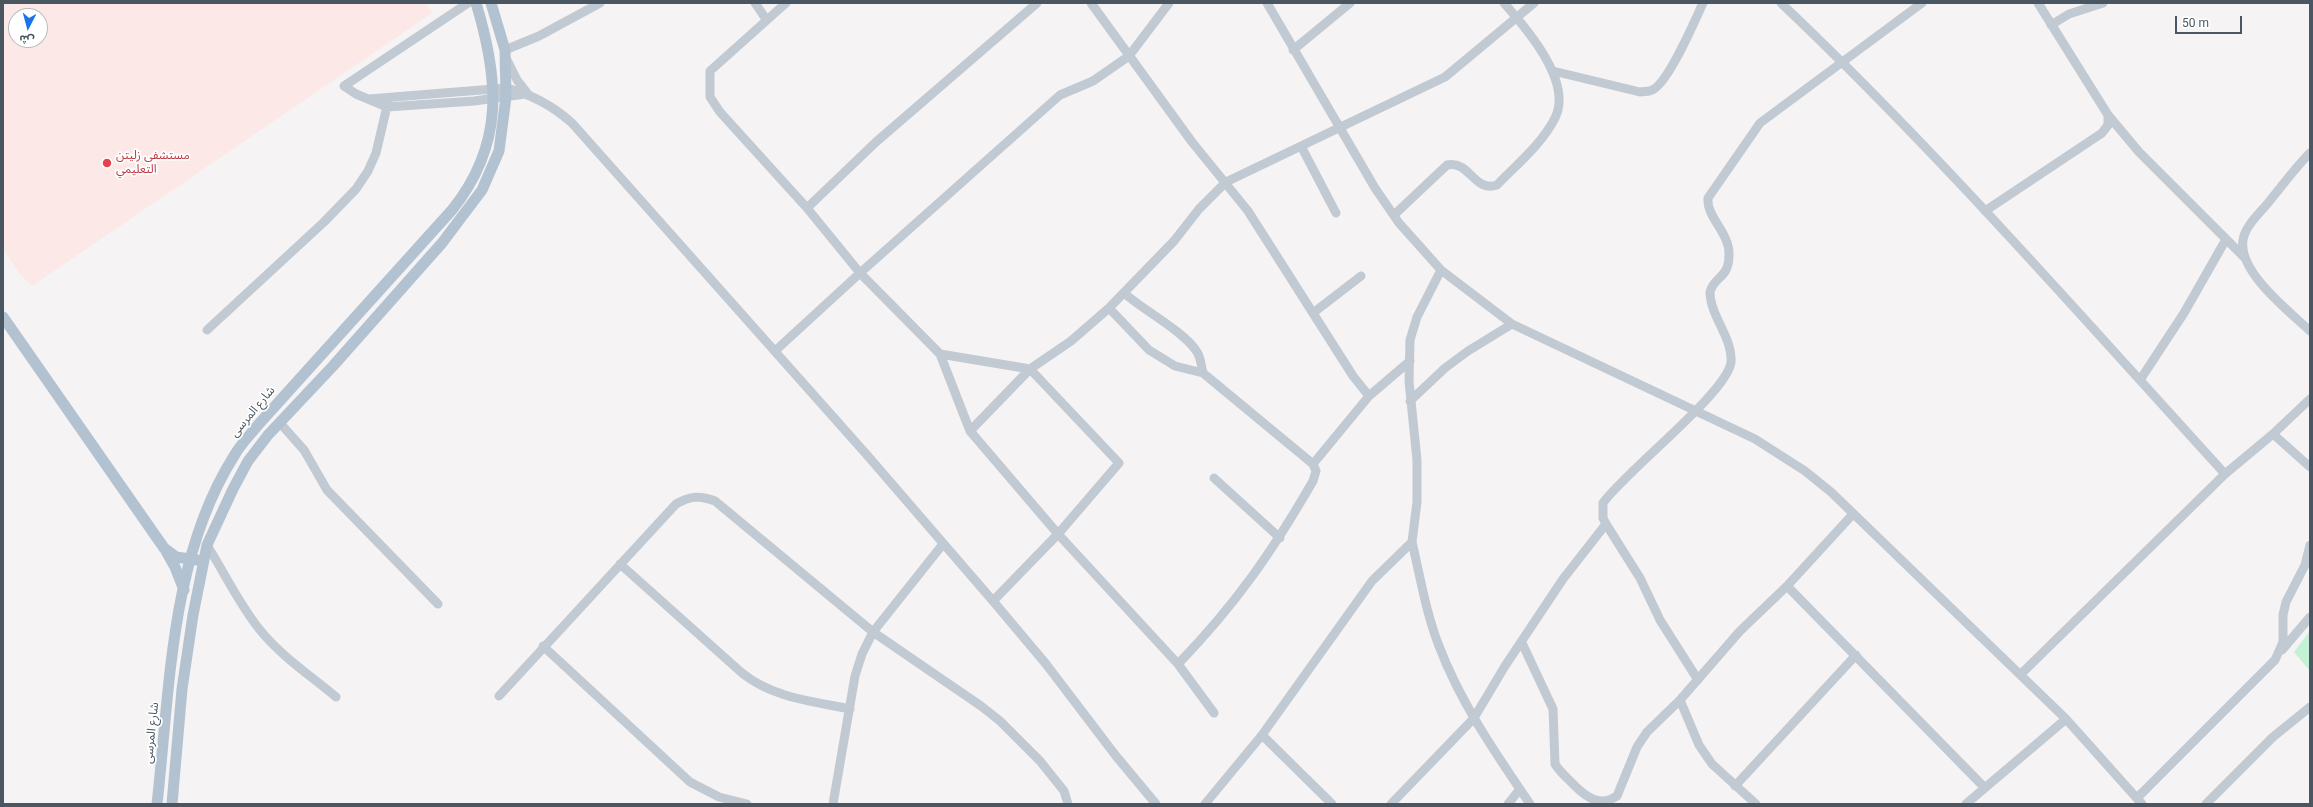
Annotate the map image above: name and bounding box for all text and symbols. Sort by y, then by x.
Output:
north arrow [8,8,48,48]
scale bar [2177,8,2244,34]
text: 50 m [2182,16,2209,30]
text: ش [19,32,35,47]
place label: مستشفى زليتن التعليمي [116,149,190,177]
marker: مستشفى زليتن التعليمي [101,157,113,169]
street label: شارع المرسى [228,384,278,440]
street label: شارع المرسى [142,701,162,765]

